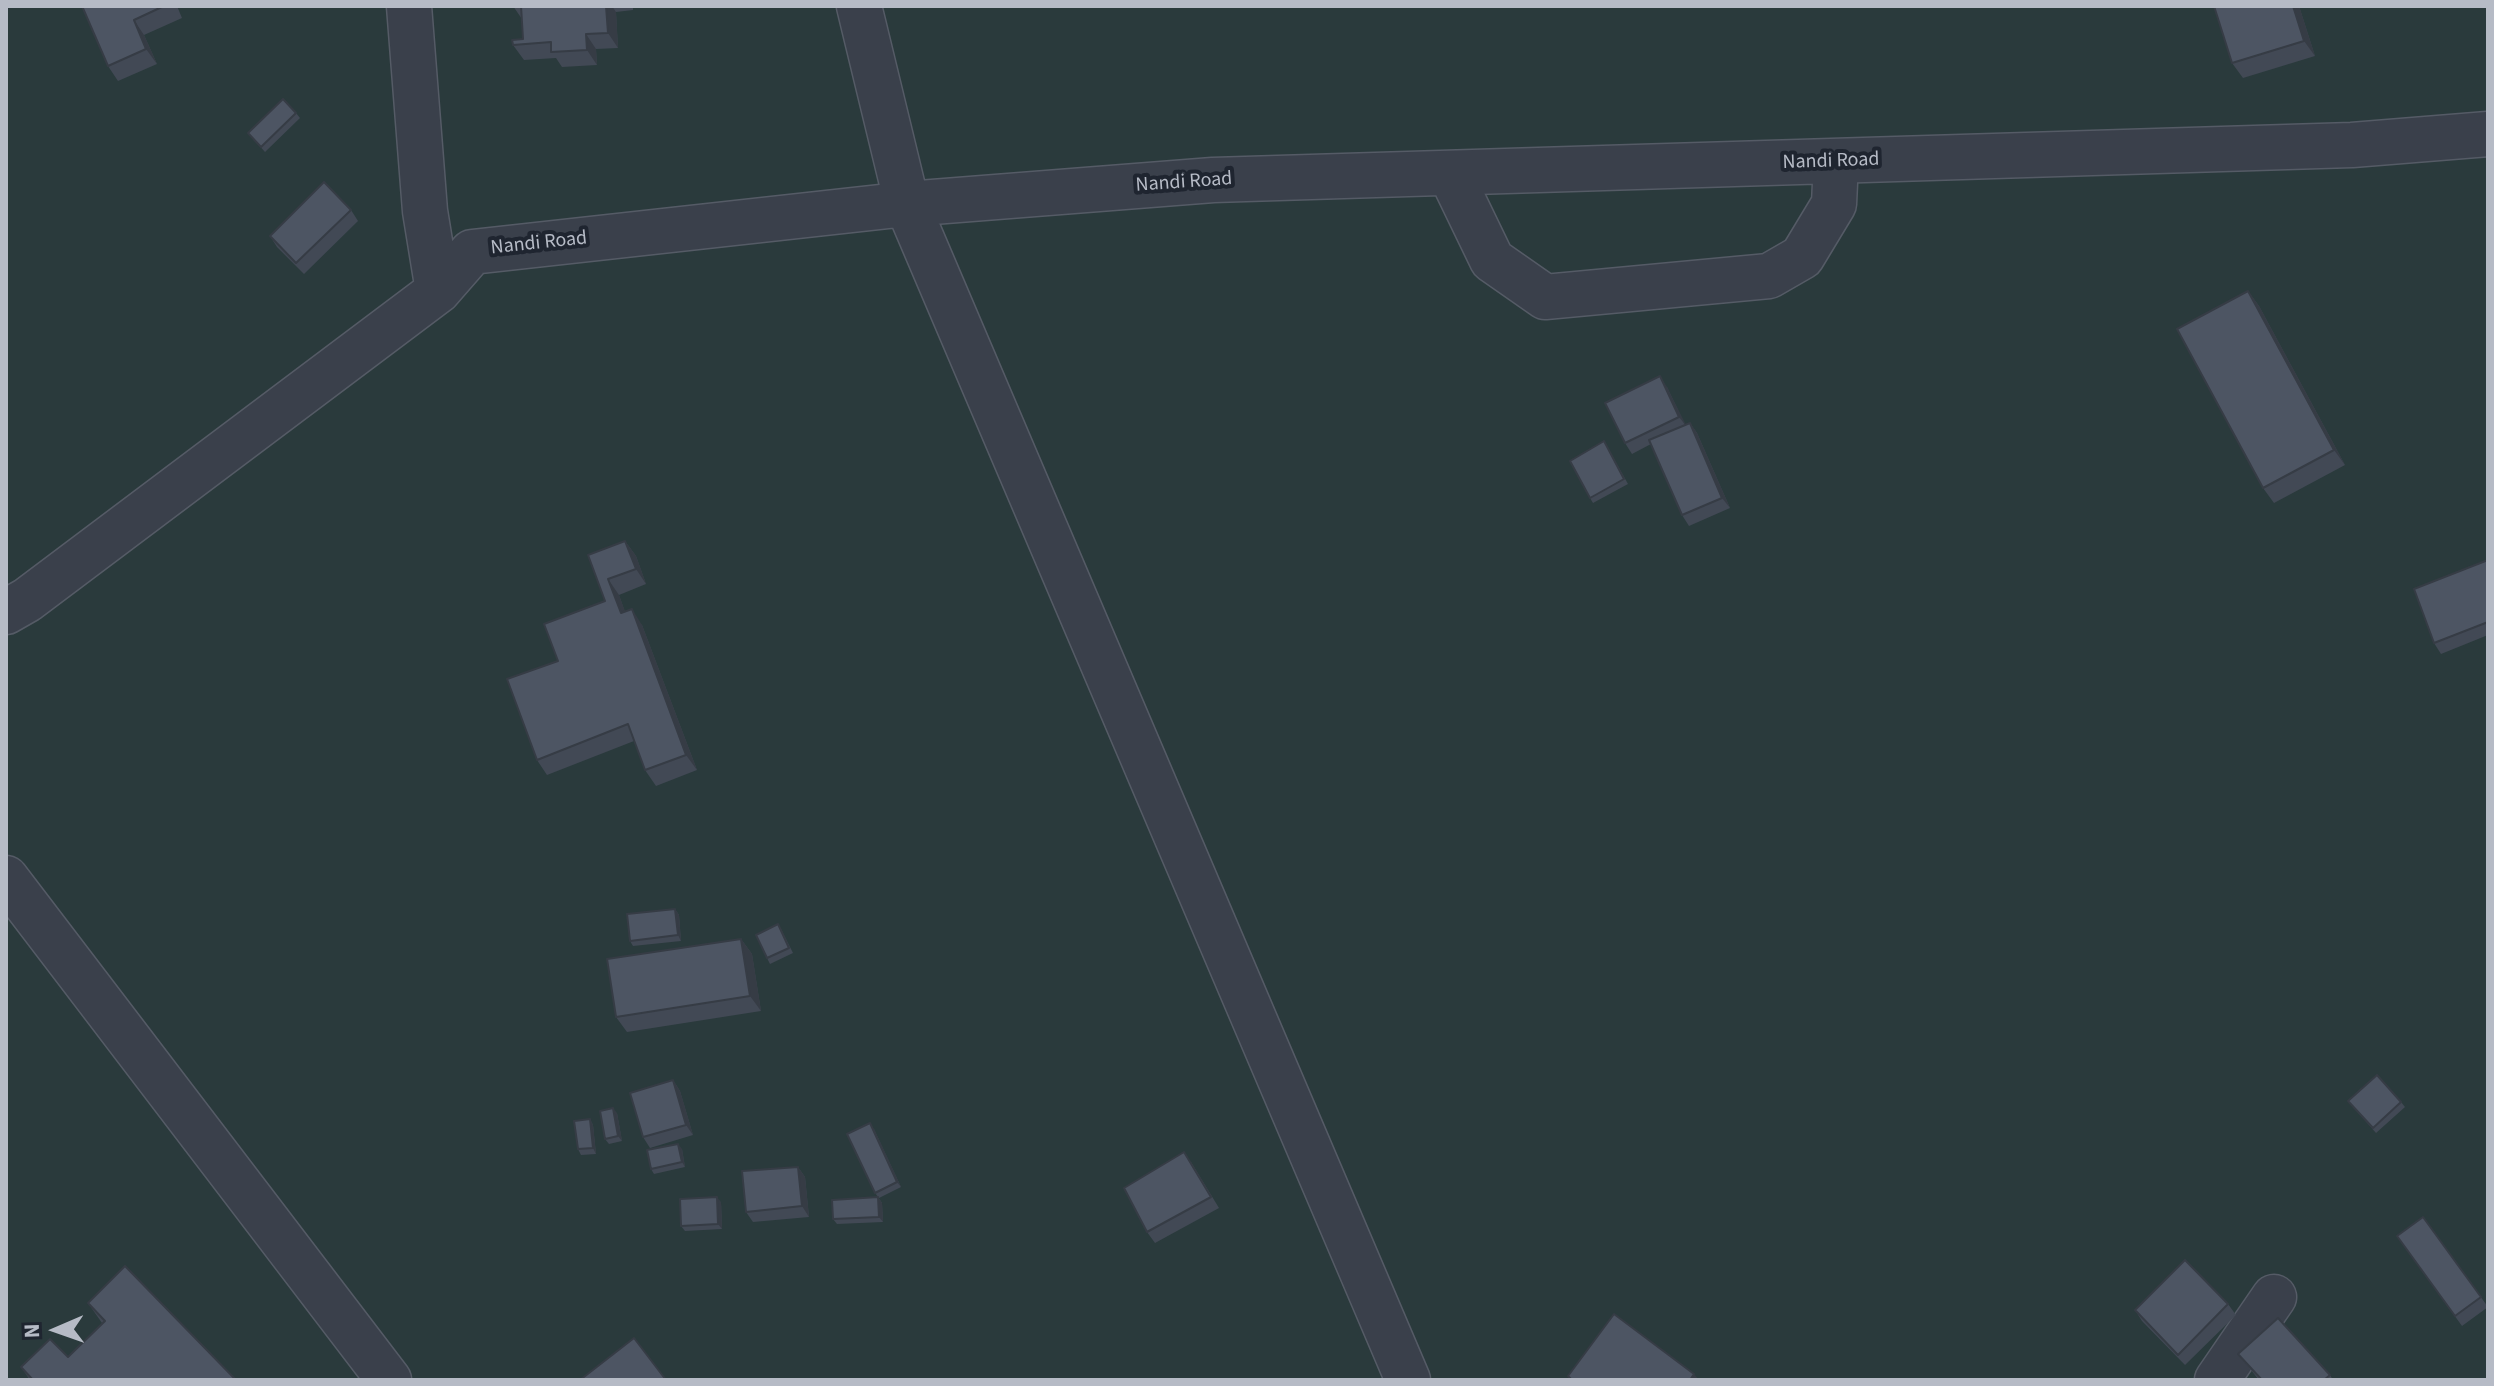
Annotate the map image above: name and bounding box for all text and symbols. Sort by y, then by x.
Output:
street label: Nandi Road [1782,148,1880,176]
street label: Nandi Road [1135,168,1233,198]
street label: Nandi Road [490,227,588,261]
north arrow [16,1290,96,1370]
text: N [16,1323,48,1339]

